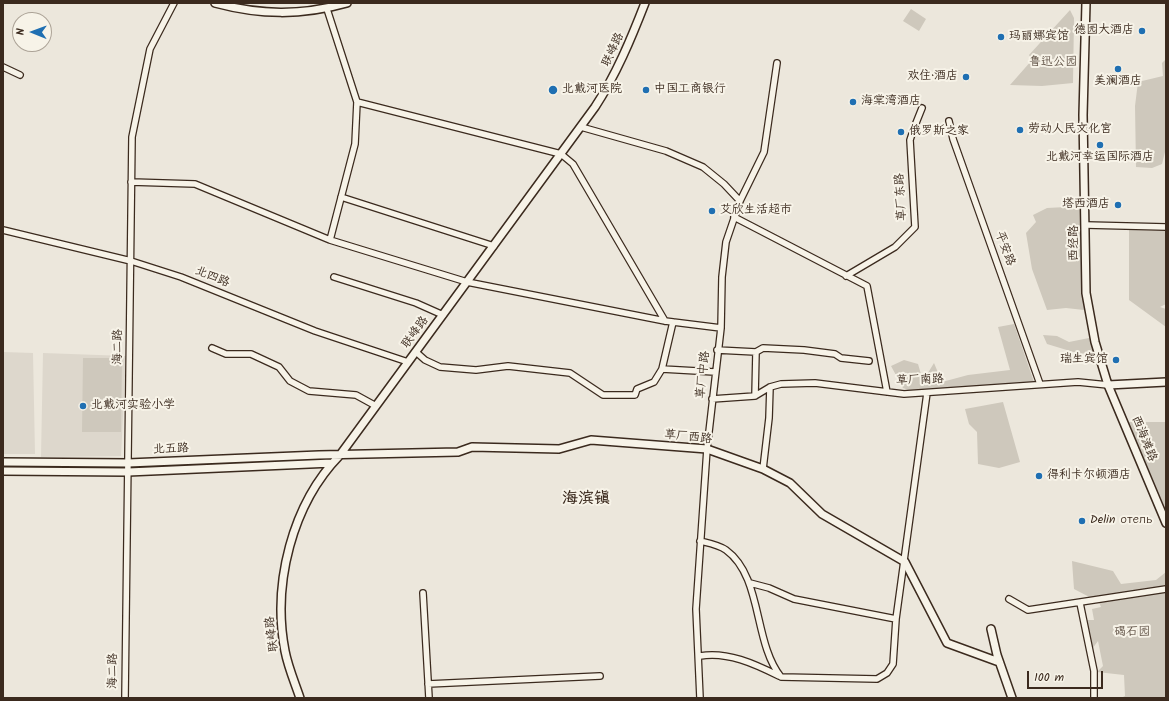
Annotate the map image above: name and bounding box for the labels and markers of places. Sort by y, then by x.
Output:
place label: 德园大酒店 [1074,24,1134,38]
marker: 德园大酒店 [1137,26,1147,36]
place label: 玛丽娜宾馆 [1009,30,1069,44]
marker: 玛丽娜宾馆 [996,32,1006,42]
marker: 美澜酒店 [1113,64,1123,74]
place label: 欢住·酒店 [907,70,958,84]
marker: 欢住·酒店 [961,72,971,82]
place label: 美澜酒店 [1094,75,1142,89]
place label: 北戴河医院 [562,83,622,97]
place label: 中国工商银行 [654,83,726,97]
marker: 北戴河医院 [547,84,559,96]
marker: 中国工商银行 [641,85,651,95]
place label: 海棠湾酒店 [861,95,921,109]
marker: 海棠湾酒店 [848,97,858,107]
place label: 劳动人民文化宫 [1028,123,1112,137]
place label: 俄罗斯之家 [909,125,969,139]
marker: 劳动人民文化宫 [1015,125,1025,135]
marker: 俄罗斯之家 [896,127,906,137]
marker: 北戴河幸运国际酒店 [1095,140,1105,150]
place label: 北戴河幸运国际酒店 [1046,151,1154,165]
place label: 塔西酒店 [1062,198,1110,212]
marker: 塔西酒店 [1113,200,1123,210]
place label: 艾欣生活超市 [720,204,792,218]
marker: 艾欣生活超市 [707,206,717,216]
place label: 瑞生宾馆 [1060,353,1108,367]
marker: 瑞生宾馆 [1111,355,1121,365]
place label: 北戴河实验小学 [91,399,175,413]
marker: 北戴河实验小学 [78,401,88,411]
place label: 得利卡尔顿酒店 [1047,469,1131,483]
marker: 得利卡尔顿酒店 [1034,471,1044,481]
place label: Delin отель [1090,514,1153,528]
marker: Delin отель [1077,516,1087,526]

